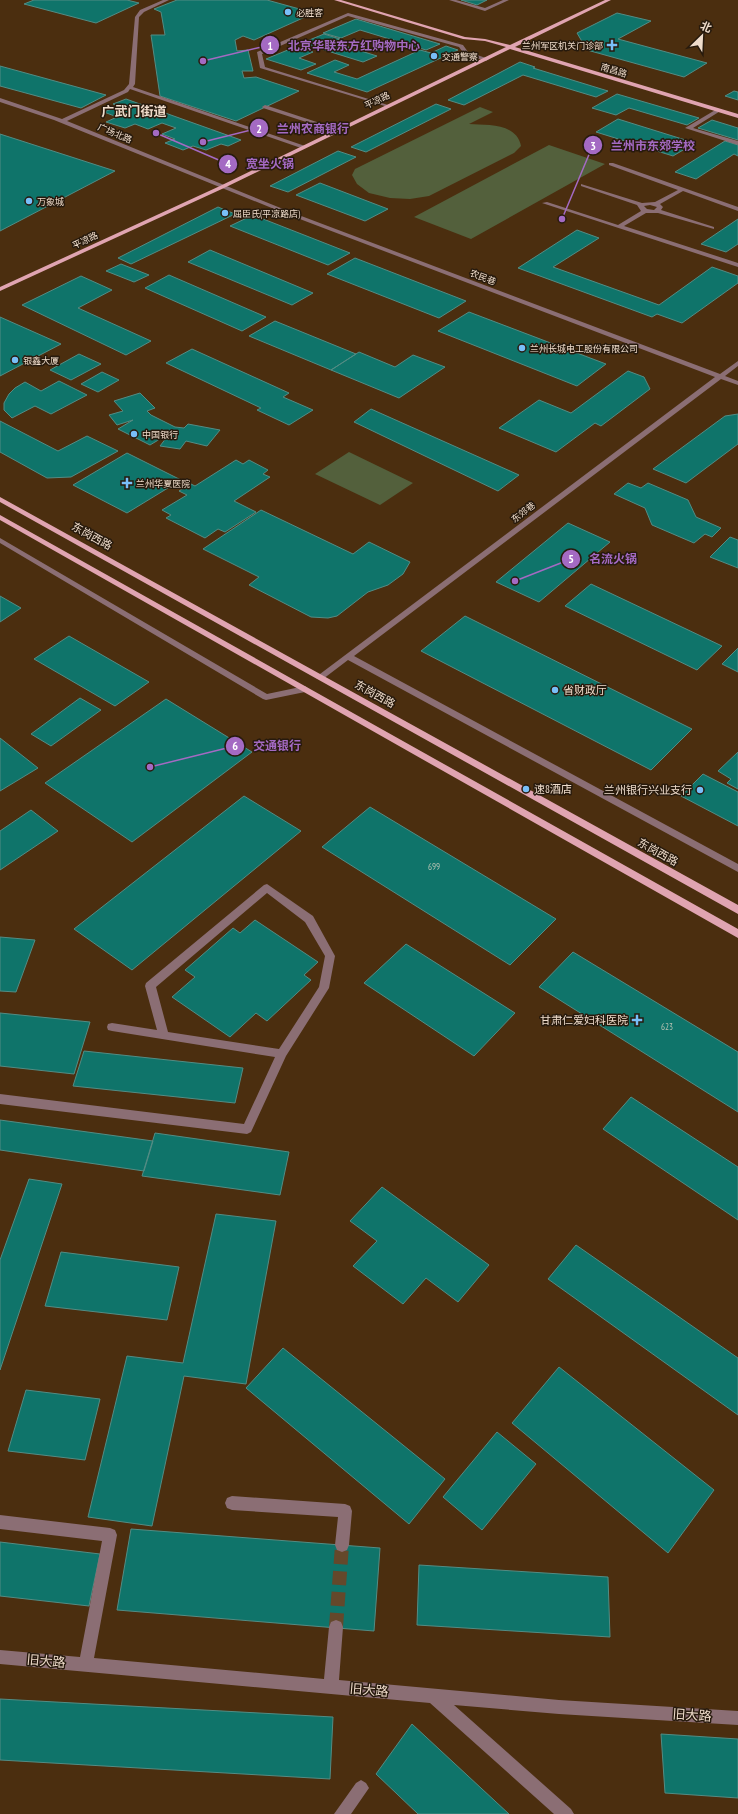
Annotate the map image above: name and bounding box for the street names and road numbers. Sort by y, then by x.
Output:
street label: 南昌路 [599,61,629,79]
street label: 平凉路 [362,89,392,111]
street label: 广场北路 [96,121,134,145]
street label: 平凉路 [70,229,100,251]
street label: 农民巷 [468,267,498,287]
street label: 东郊巷 [509,499,537,525]
street label: 东岗西路 [69,519,115,553]
street label: 东岗西路 [352,677,398,711]
street label: 东岗西路 [635,835,681,869]
street label: 旧大路 [26,1651,66,1671]
street label: 旧大路 [349,1680,389,1700]
street label: 旧大路 [672,1705,712,1725]

